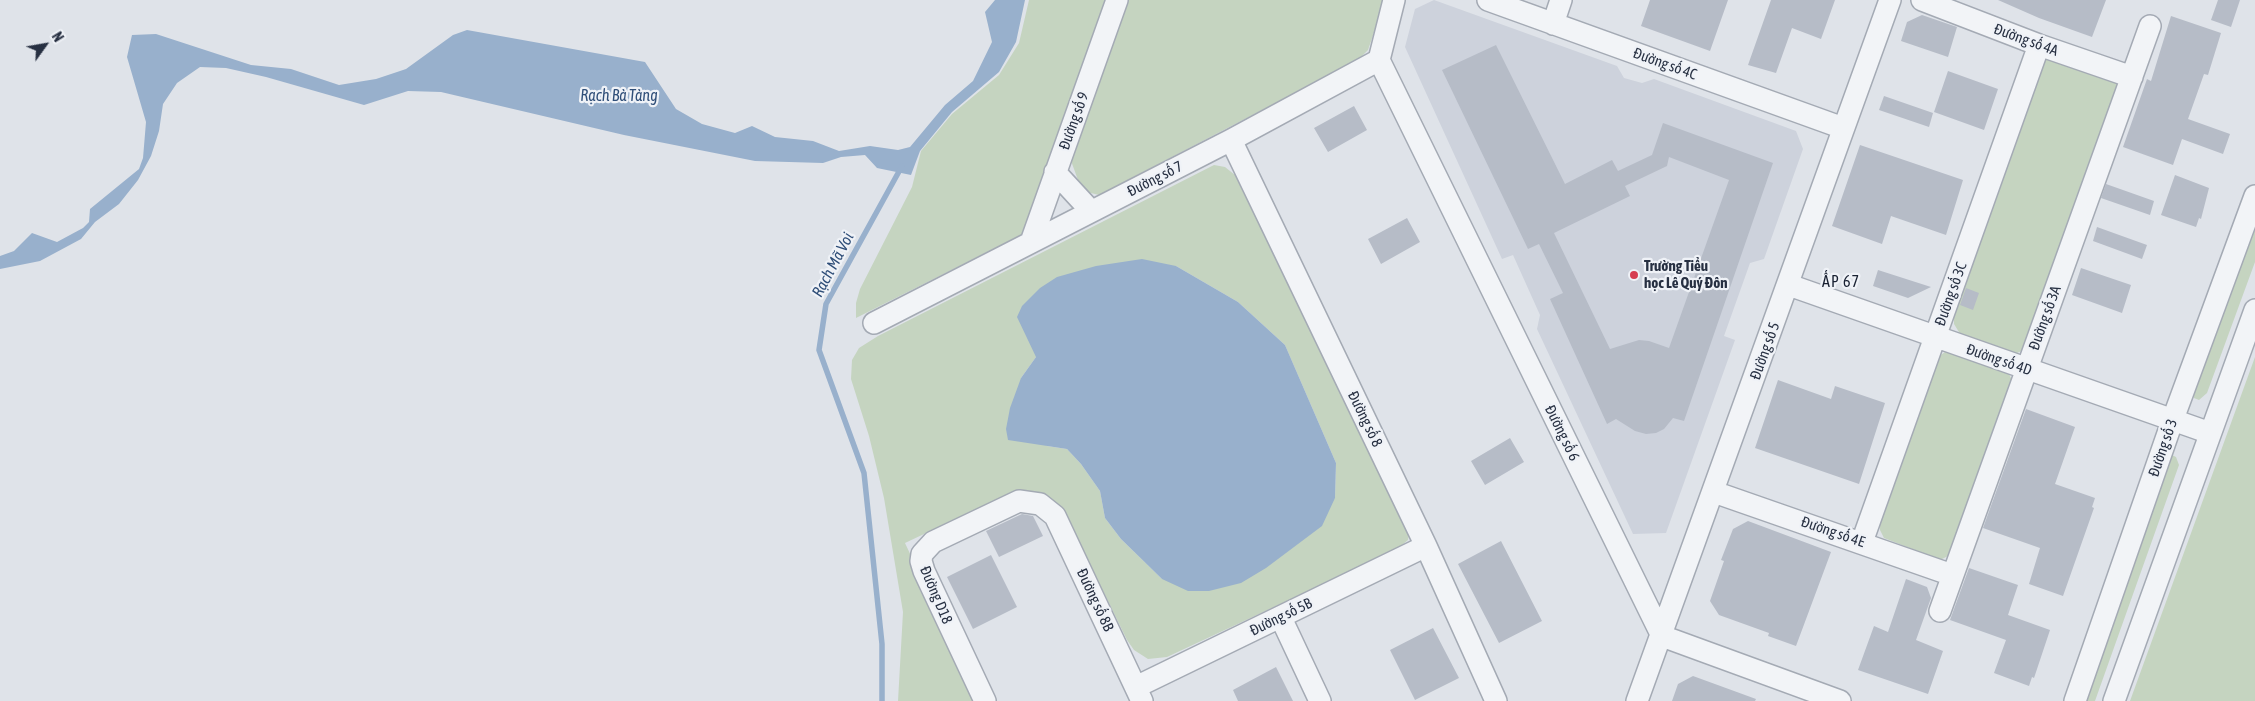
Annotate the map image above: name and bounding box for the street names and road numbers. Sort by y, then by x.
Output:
street label: Đường số 4A [1991,20,2061,60]
street label: Đường số 4C [1631,44,1699,84]
street label: Đường số 9 [1055,90,1093,152]
street label: Đường số 7 [1124,157,1186,201]
street label: Đường số 3C [1931,260,1971,328]
street label: Đường số 3A [2025,283,2065,353]
street label: Đường số 5 [1746,320,1784,382]
street label: Đường số 4D [1964,340,2034,380]
street label: Đường số 8 [1344,388,1386,450]
street label: Đường số 6 [1541,402,1583,464]
street label: Đường số 3 [2145,417,2181,479]
street label: Đường số 4E [1799,513,1867,551]
street label: Đường D18 [916,563,956,627]
street label: Đường số 8B [1073,566,1117,634]
street label: Đường số 5B [1247,594,1315,640]

